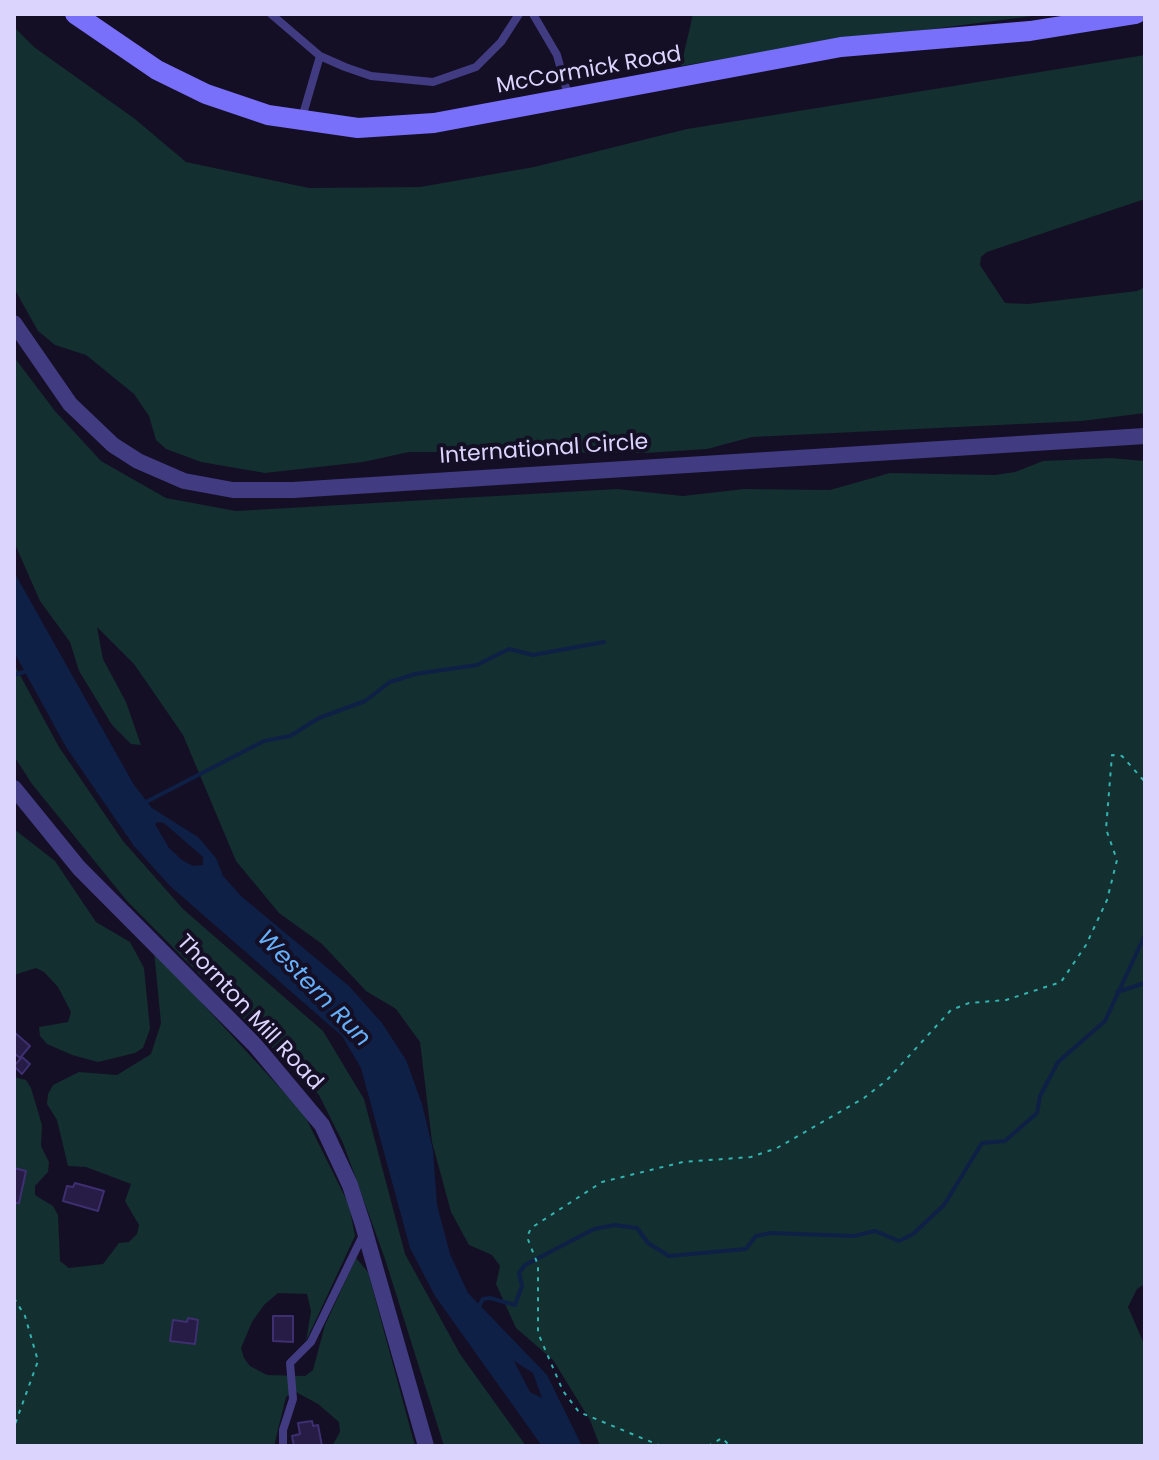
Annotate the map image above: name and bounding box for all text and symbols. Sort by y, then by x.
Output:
street label: McCormick Road [494,42,684,100]
street label: International Circle [439,430,649,470]
water label: Western Run [250,925,376,1053]
street label: Thornton Mill Road [170,930,328,1096]

